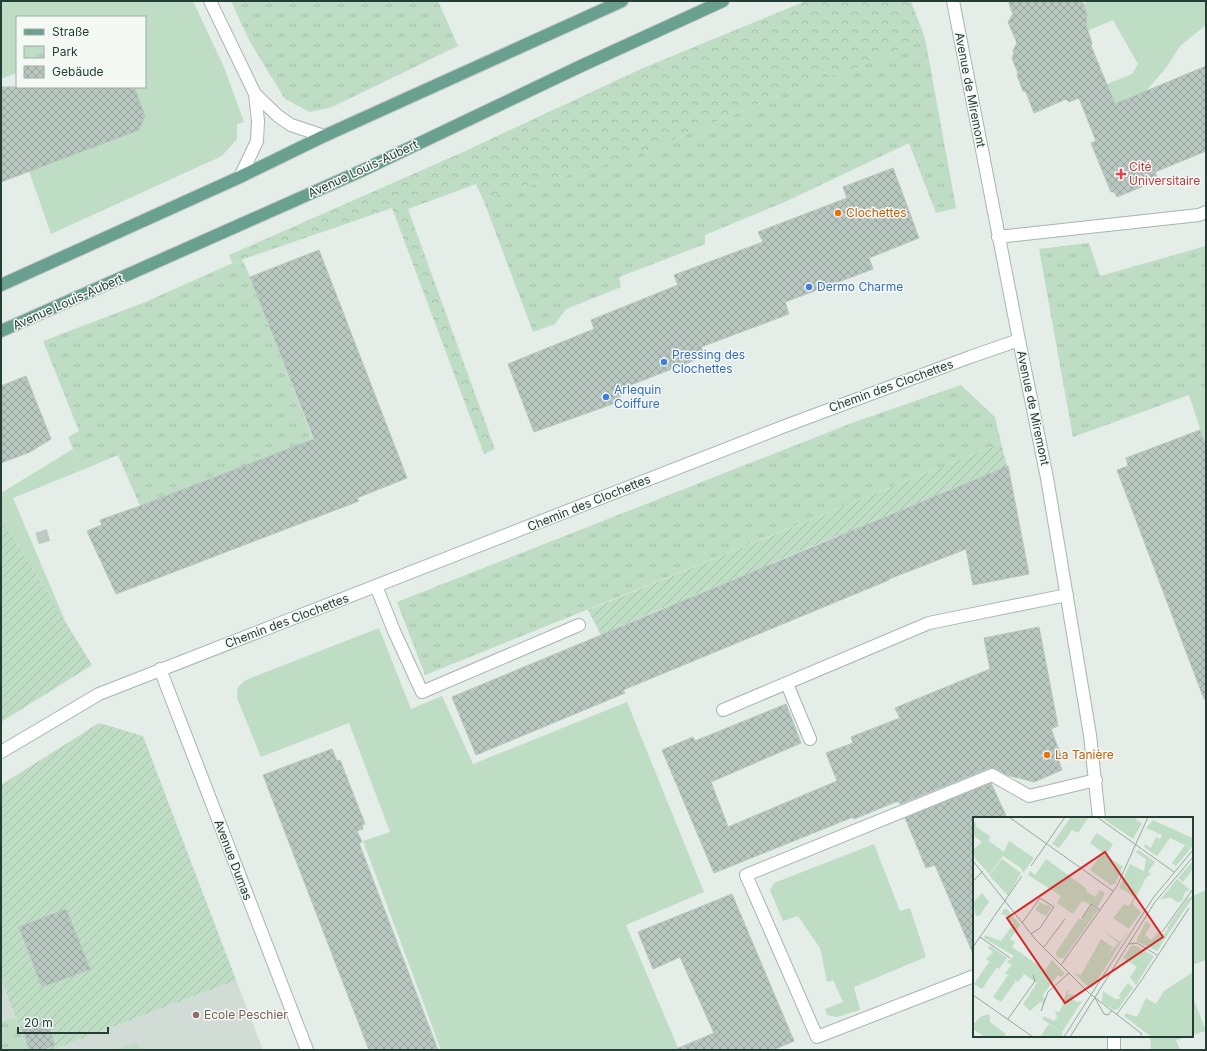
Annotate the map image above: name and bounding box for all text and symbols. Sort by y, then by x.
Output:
legend [16,16,146,88]
text: Straße [52,24,89,39]
street label: Avenue de Miremont [952,31,989,149]
text: Park [52,44,78,59]
text: Gebäude [52,64,104,79]
street label: Avenue Louis-Aubert [306,137,420,201]
place label: Cité Universitaire [1129,159,1200,188]
marker: Cité Universitaire [1116,169,1126,179]
place label: Clochettes [846,205,907,220]
marker: Clochettes [833,208,843,218]
street label: Avenue Louis-Aubert [10,270,125,333]
place label: Dermo Charme [817,279,903,294]
marker: Dermo Charme [804,282,814,292]
place label: Pressing des Clochettes [672,347,745,376]
street label: Avenue de Miremont [1014,349,1053,467]
street label: Chemin des Clochettes [827,356,955,415]
marker: Pressing des Clochettes [659,357,669,367]
place label: Arlequin Coiffure [614,382,661,411]
marker: Arlequin Coiffure [601,392,611,402]
street label: Chemin des Clochettes [525,471,653,534]
street label: Chemin des Clochettes [223,590,351,651]
place label: La Tanière [1055,747,1114,762]
marker: La Tanière [1042,750,1052,760]
inset map [973,817,1193,1037]
street label: Avenue Dumas [211,818,256,902]
place label: Ecole Peschier [204,1007,288,1022]
scale bar [18,1009,108,1035]
marker: Ecole Peschier [191,1010,201,1020]
text: 20 m [24,1015,53,1030]

